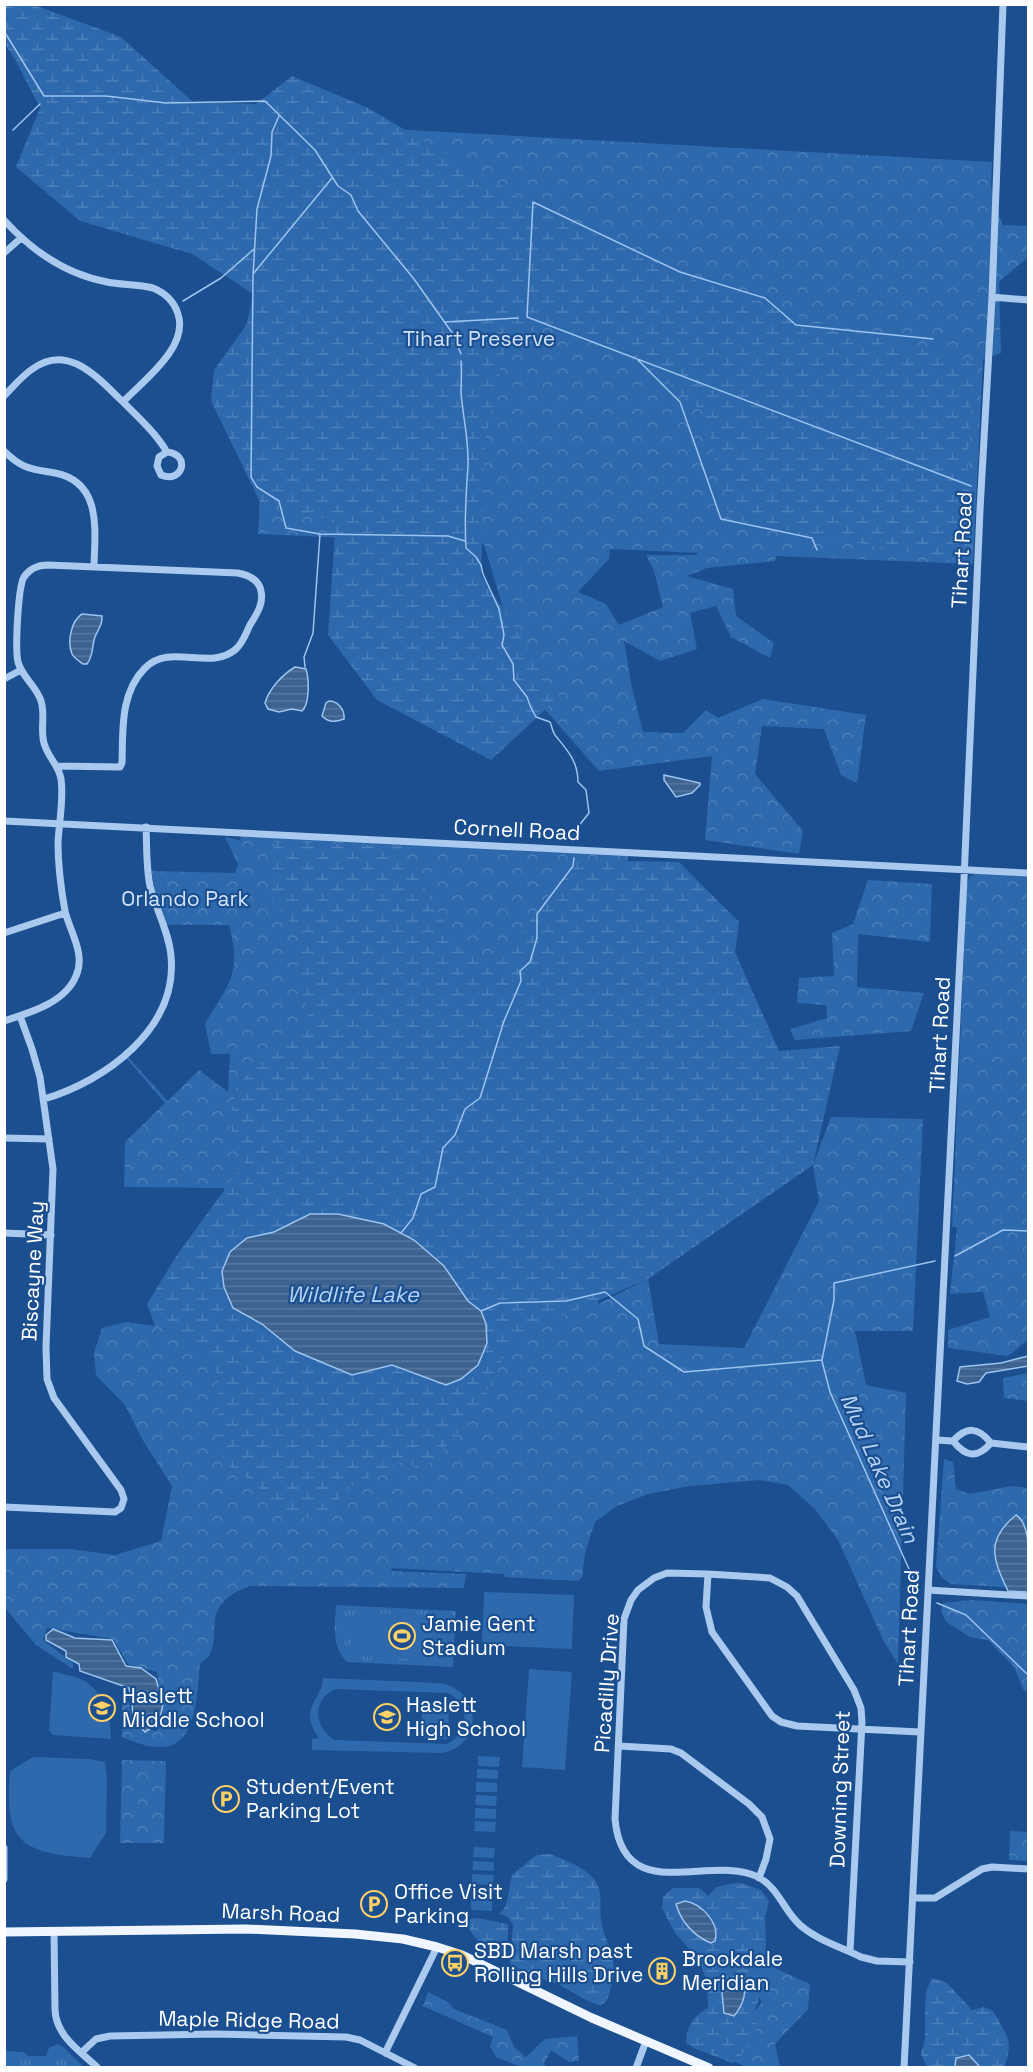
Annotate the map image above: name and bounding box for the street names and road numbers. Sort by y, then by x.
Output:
street label: Tihart Road [945,491,978,609]
street label: Cornell Road [453,813,581,846]
street label: Tihart Road [923,976,956,1094]
street label: Biscayne Way [15,1200,50,1342]
street label: Tihart Road [892,1569,925,1687]
street label: Picadilly Drive [588,1612,625,1754]
street label: Downing Street [823,1710,856,1868]
street label: Marsh Road [221,1897,341,1928]
street label: Maple Ridge Road [158,2004,340,2035]

